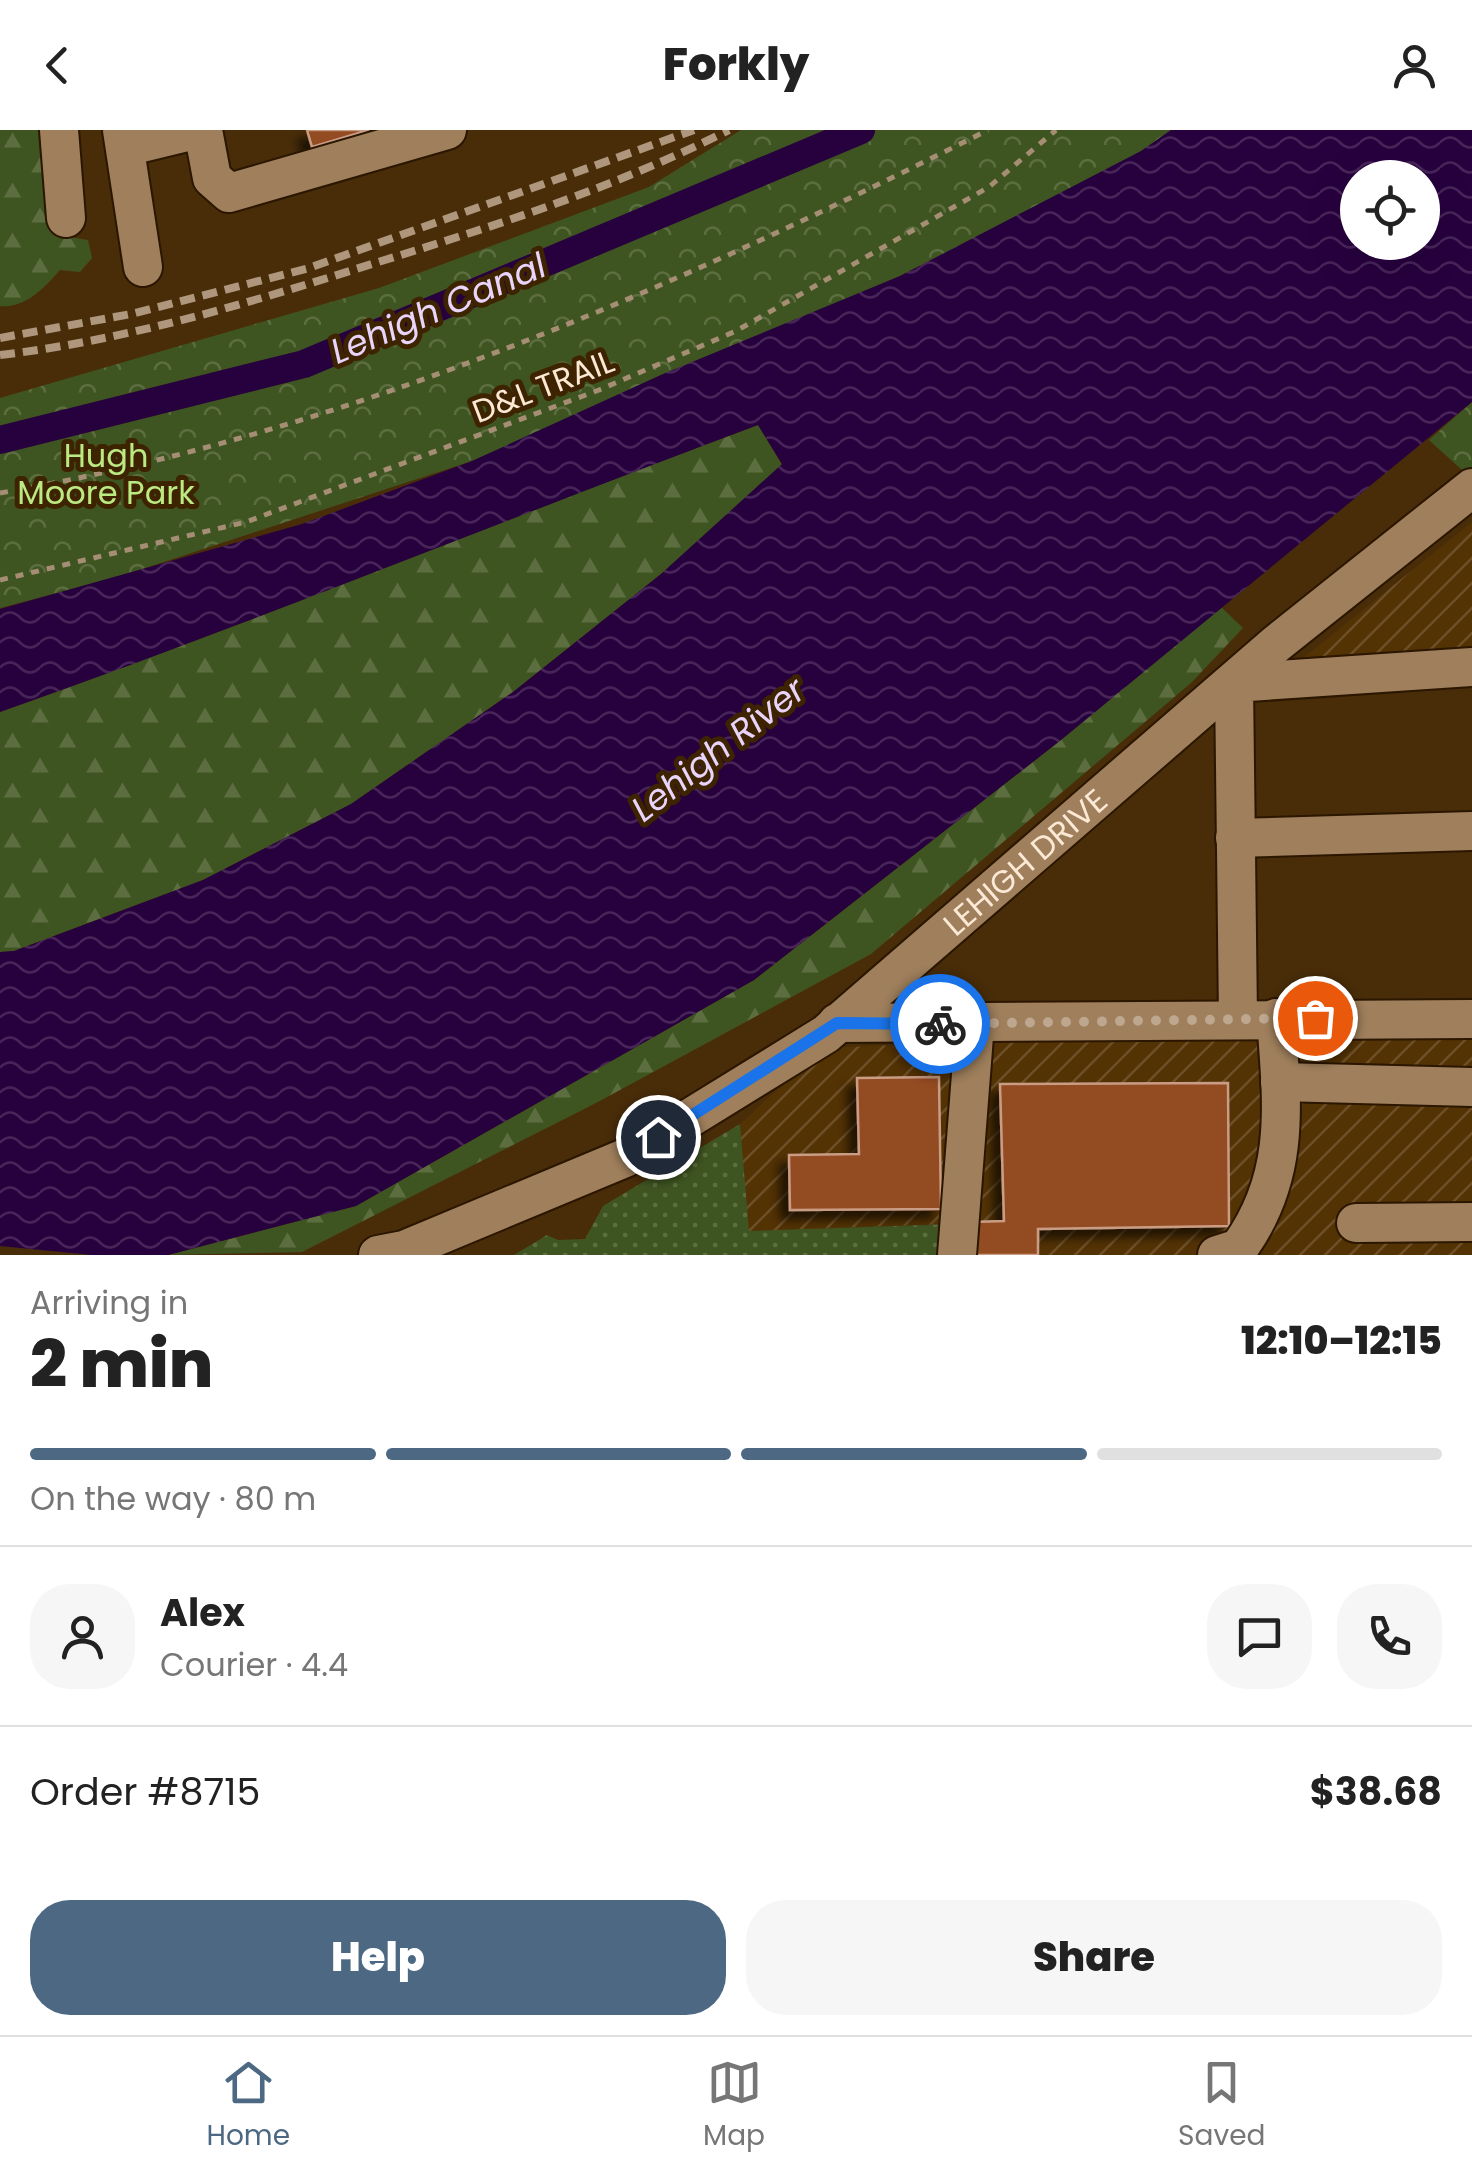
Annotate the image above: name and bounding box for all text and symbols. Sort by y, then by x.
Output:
text: Forkly [663,33,809,96]
icon: back [30,38,85,93]
icon: person [1387,38,1442,93]
map controls [1340,160,1440,260]
button: locate [1340,160,1440,260]
water label: Lehigh Canal [323,240,554,375]
street label: D&L TRAIL [466,338,621,434]
park label: Hugh Moore Park [17,433,195,515]
water label: Lehigh River [621,665,816,833]
street label: LEHIGH DRIVE [933,778,1117,946]
courier [890,974,990,1074]
pin [1273,976,1358,1061]
icon: bag [1288,991,1343,1046]
icon: bike [913,997,968,1052]
pin [616,1095,701,1180]
icon: home [631,1110,686,1165]
text: Arriving in [30,1280,188,1325]
text: 12:10–12:15 [1241,1314,1442,1367]
text: 2 min [30,1319,213,1410]
text: On the way · 80 m [30,1476,316,1521]
button: person [30,1584,135,1689]
button: chat [1207,1584,1312,1689]
button: phone [1337,1584,1442,1689]
text: Alex [160,1586,245,1639]
text: Courier · 4.4 [160,1642,348,1687]
text: Order #8715 [30,1765,260,1818]
text: $38.68 [1310,1765,1442,1818]
button: Help [30,1900,726,2015]
button: Share [746,1900,1442,2015]
tab: Home [207,2055,290,2157]
tab: Map [703,2055,765,2157]
tab: Saved [1178,2055,1265,2157]

